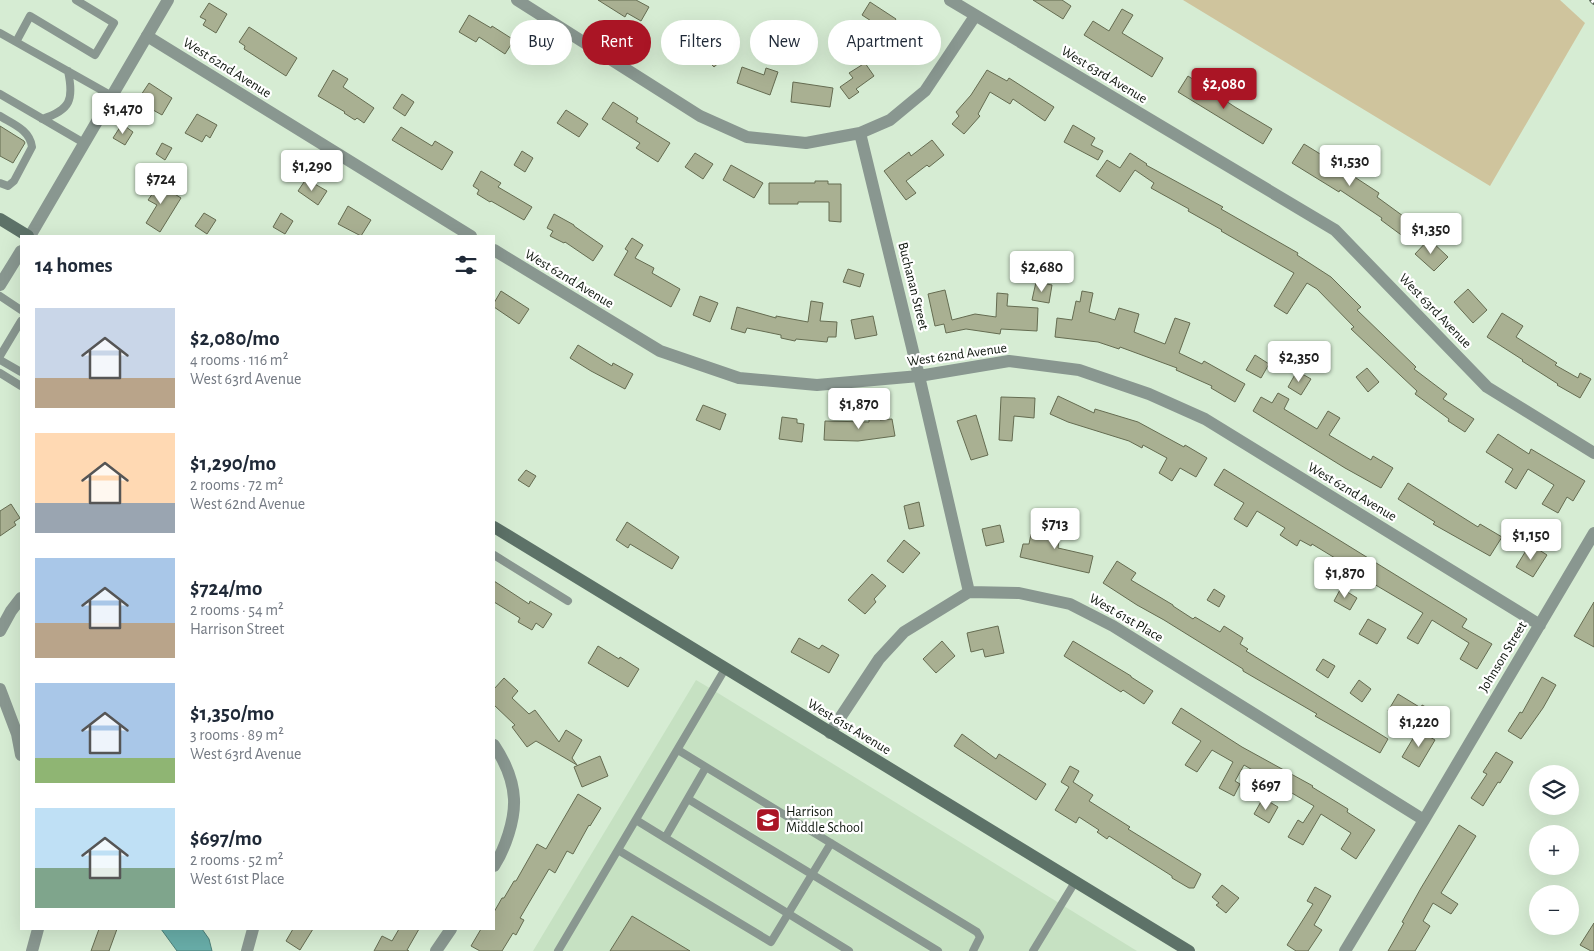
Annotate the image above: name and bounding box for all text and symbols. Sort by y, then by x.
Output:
chip: Buy [510,20,572,65]
chip: Rent [582,20,651,65]
chip: Filters [661,20,740,65]
chip: New [750,20,818,65]
chip: Apartment [828,20,941,65]
street label: West 62nd Avenue [181,35,273,101]
street label: West 63rd Avenue [1059,44,1149,106]
pin: $2,080 [1183,68,1265,110]
text: $2,080 [1203,76,1245,92]
pin: $1,470 [82,92,164,135]
text: $1,470 [103,101,143,117]
pin: $1,530 [1309,144,1391,187]
pin: $1,290 [271,150,353,192]
text: $1,530 [1331,153,1369,169]
text: $1,290 [292,158,332,174]
pin: $724 [131,162,191,205]
text: $724 [146,171,176,187]
pin: $1,350 [1390,212,1472,255]
text: $1,350 [1412,221,1450,237]
street label: Buchanan Street [895,241,931,332]
street label: West 62nd Avenue [522,247,616,311]
pin: $2,680 [1001,250,1083,293]
icon: filters [452,251,480,279]
text: 14 homes [35,255,113,276]
text: $2,680 [1021,259,1063,275]
street label: West 63rd Avenue [1396,271,1474,351]
icon: home [75,328,135,388]
text: $2,080/mo [190,328,280,349]
pin: $2,350 [1258,340,1340,383]
street label: West 62nd Avenue [906,341,1008,369]
text: $2,350 [1279,349,1319,365]
text: 4 rooms · 116 m² [190,352,288,368]
text: West 63rd Avenue [190,371,301,387]
pin: $1,870 [818,388,900,430]
text: $1,870 [839,396,879,412]
icon: home [75,453,135,513]
text: $1,290/mo [190,453,276,474]
street label: West 62nd Avenue [1305,460,1399,524]
text: 2 rooms · 72 m² [190,477,283,493]
text: West 62nd Avenue [190,496,305,512]
pin: $713 [1025,508,1085,550]
text: $713 [1042,516,1068,532]
pin: $1,150 [1490,518,1572,561]
text: $1,150 [1512,527,1550,543]
pin: $1,870 [1304,556,1386,599]
text: $1,870 [1325,565,1365,581]
icon: home [75,578,135,638]
text: $724/mo [190,578,262,599]
street label: West 61st Place [1087,591,1165,645]
text: 2 rooms · 54 m² [190,602,284,618]
street label: Johnson Street [1476,619,1530,695]
text: Harrison Street [190,621,284,637]
street label: West 61st Avenue [805,697,893,757]
icon: home [75,703,135,763]
text: $1,350/mo [190,703,274,724]
pin: $1,220 [1378,706,1460,748]
text: $1,220 [1399,714,1439,730]
text: 3 rooms · 89 m² [190,727,284,743]
text: West 63rd Avenue [190,746,301,762]
map controls [1529,765,1579,935]
button: layers [1529,765,1579,815]
pin: $697 [1236,768,1296,811]
text: $697 [1251,777,1281,793]
place label: Harrison Middle School [786,805,863,835]
school or university icon: Harrison Middle School [755,807,781,833]
button: + [1529,825,1579,875]
icon: home [75,828,135,888]
text: $697/mo [190,828,262,849]
text: 2 rooms · 52 m² [190,852,283,868]
text: West 61st Place [190,871,285,887]
button: − [1529,885,1579,935]

